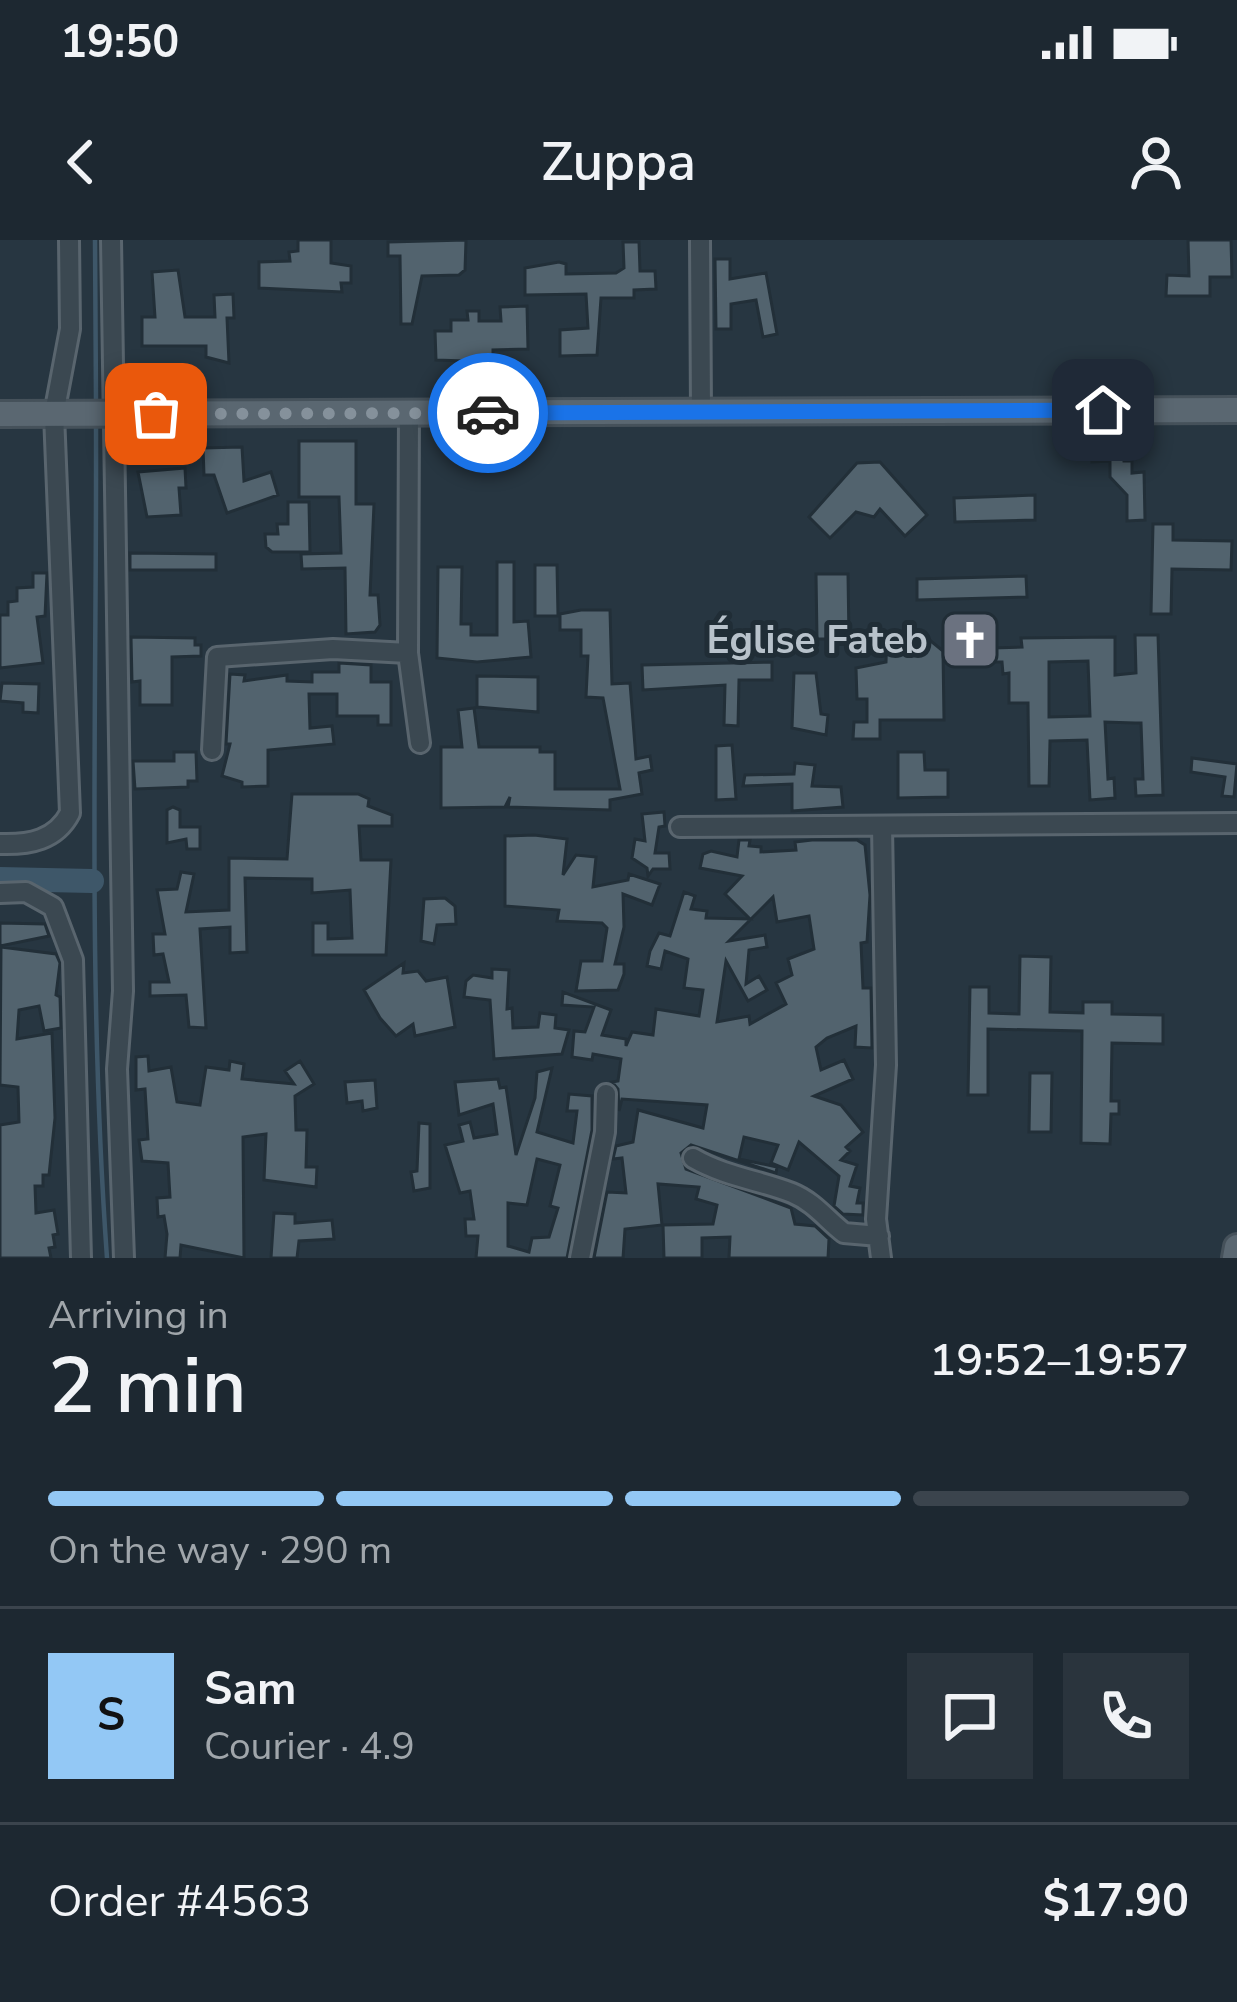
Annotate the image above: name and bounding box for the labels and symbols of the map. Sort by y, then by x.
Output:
courier [428,353,548,473]
pin [1052,359,1154,461]
pin [105,363,207,465]
church icon: Église Fateb [939,609,1001,671]
place label: Église Fateb [706,614,928,667]

